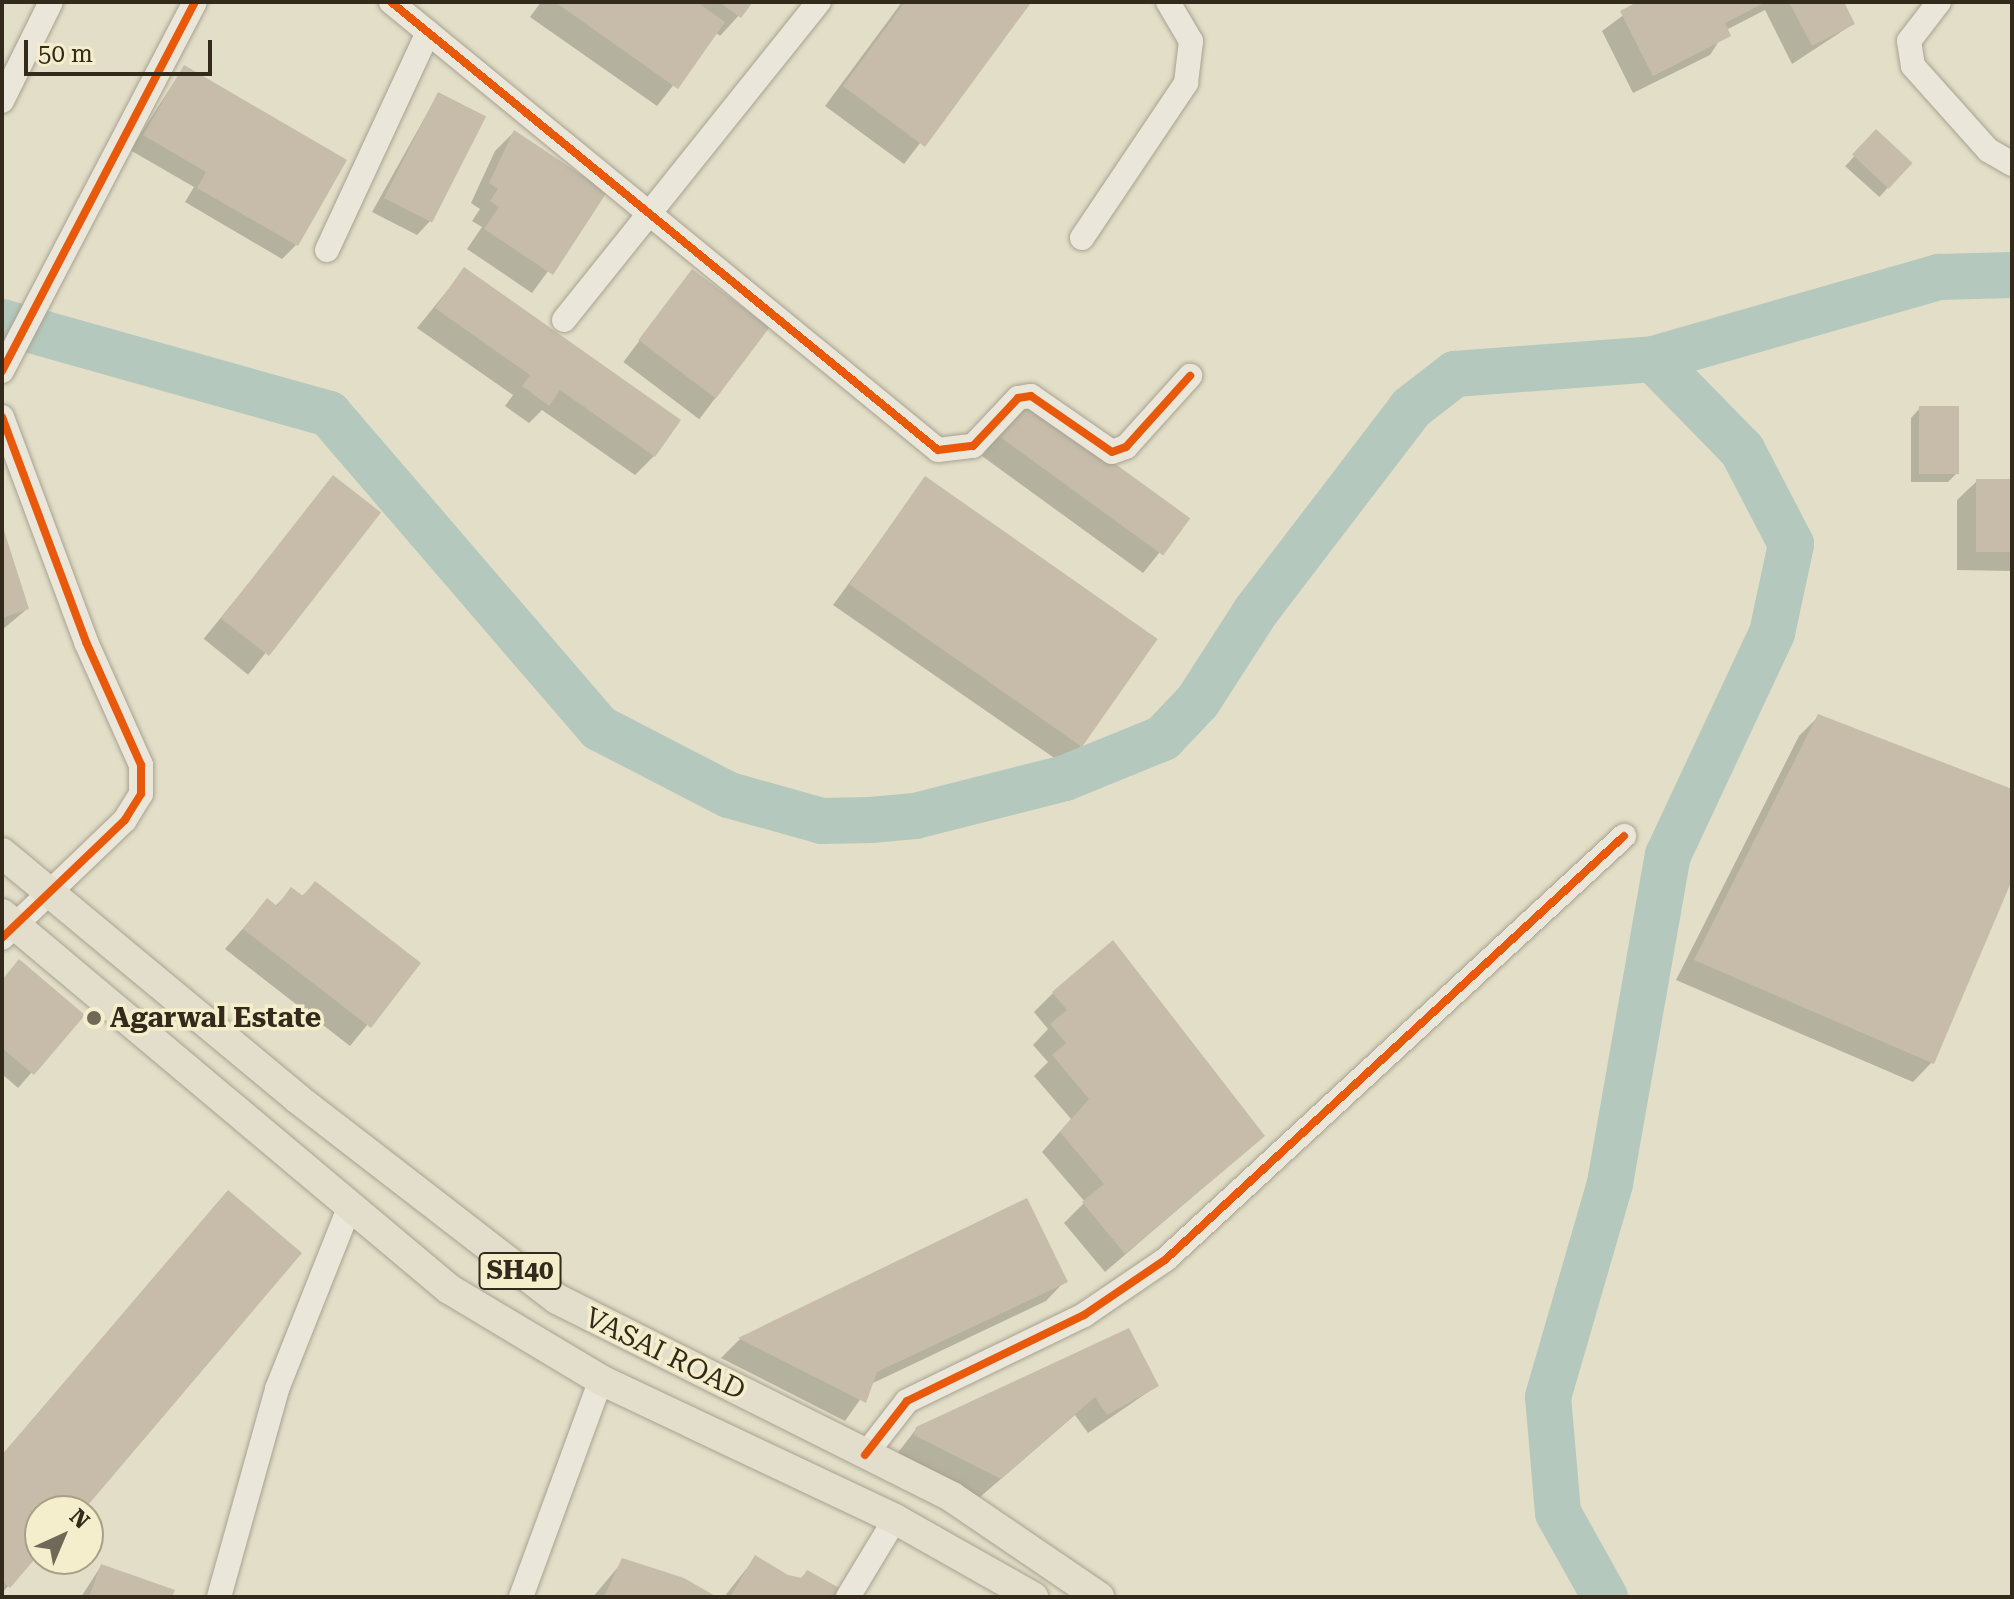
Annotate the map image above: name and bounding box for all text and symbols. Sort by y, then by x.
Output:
scale bar [28,24,216,74]
text: 50 m [38,40,93,68]
place label: Agarwal Estate [110,1001,321,1035]
marker: Agarwal Estate [85,1009,103,1027]
road number: SH40 [478,1249,562,1293]
street label: VASAI ROAD [579,1301,751,1407]
north arrow [24,1495,104,1575]
text: N [65,1504,94,1534]

